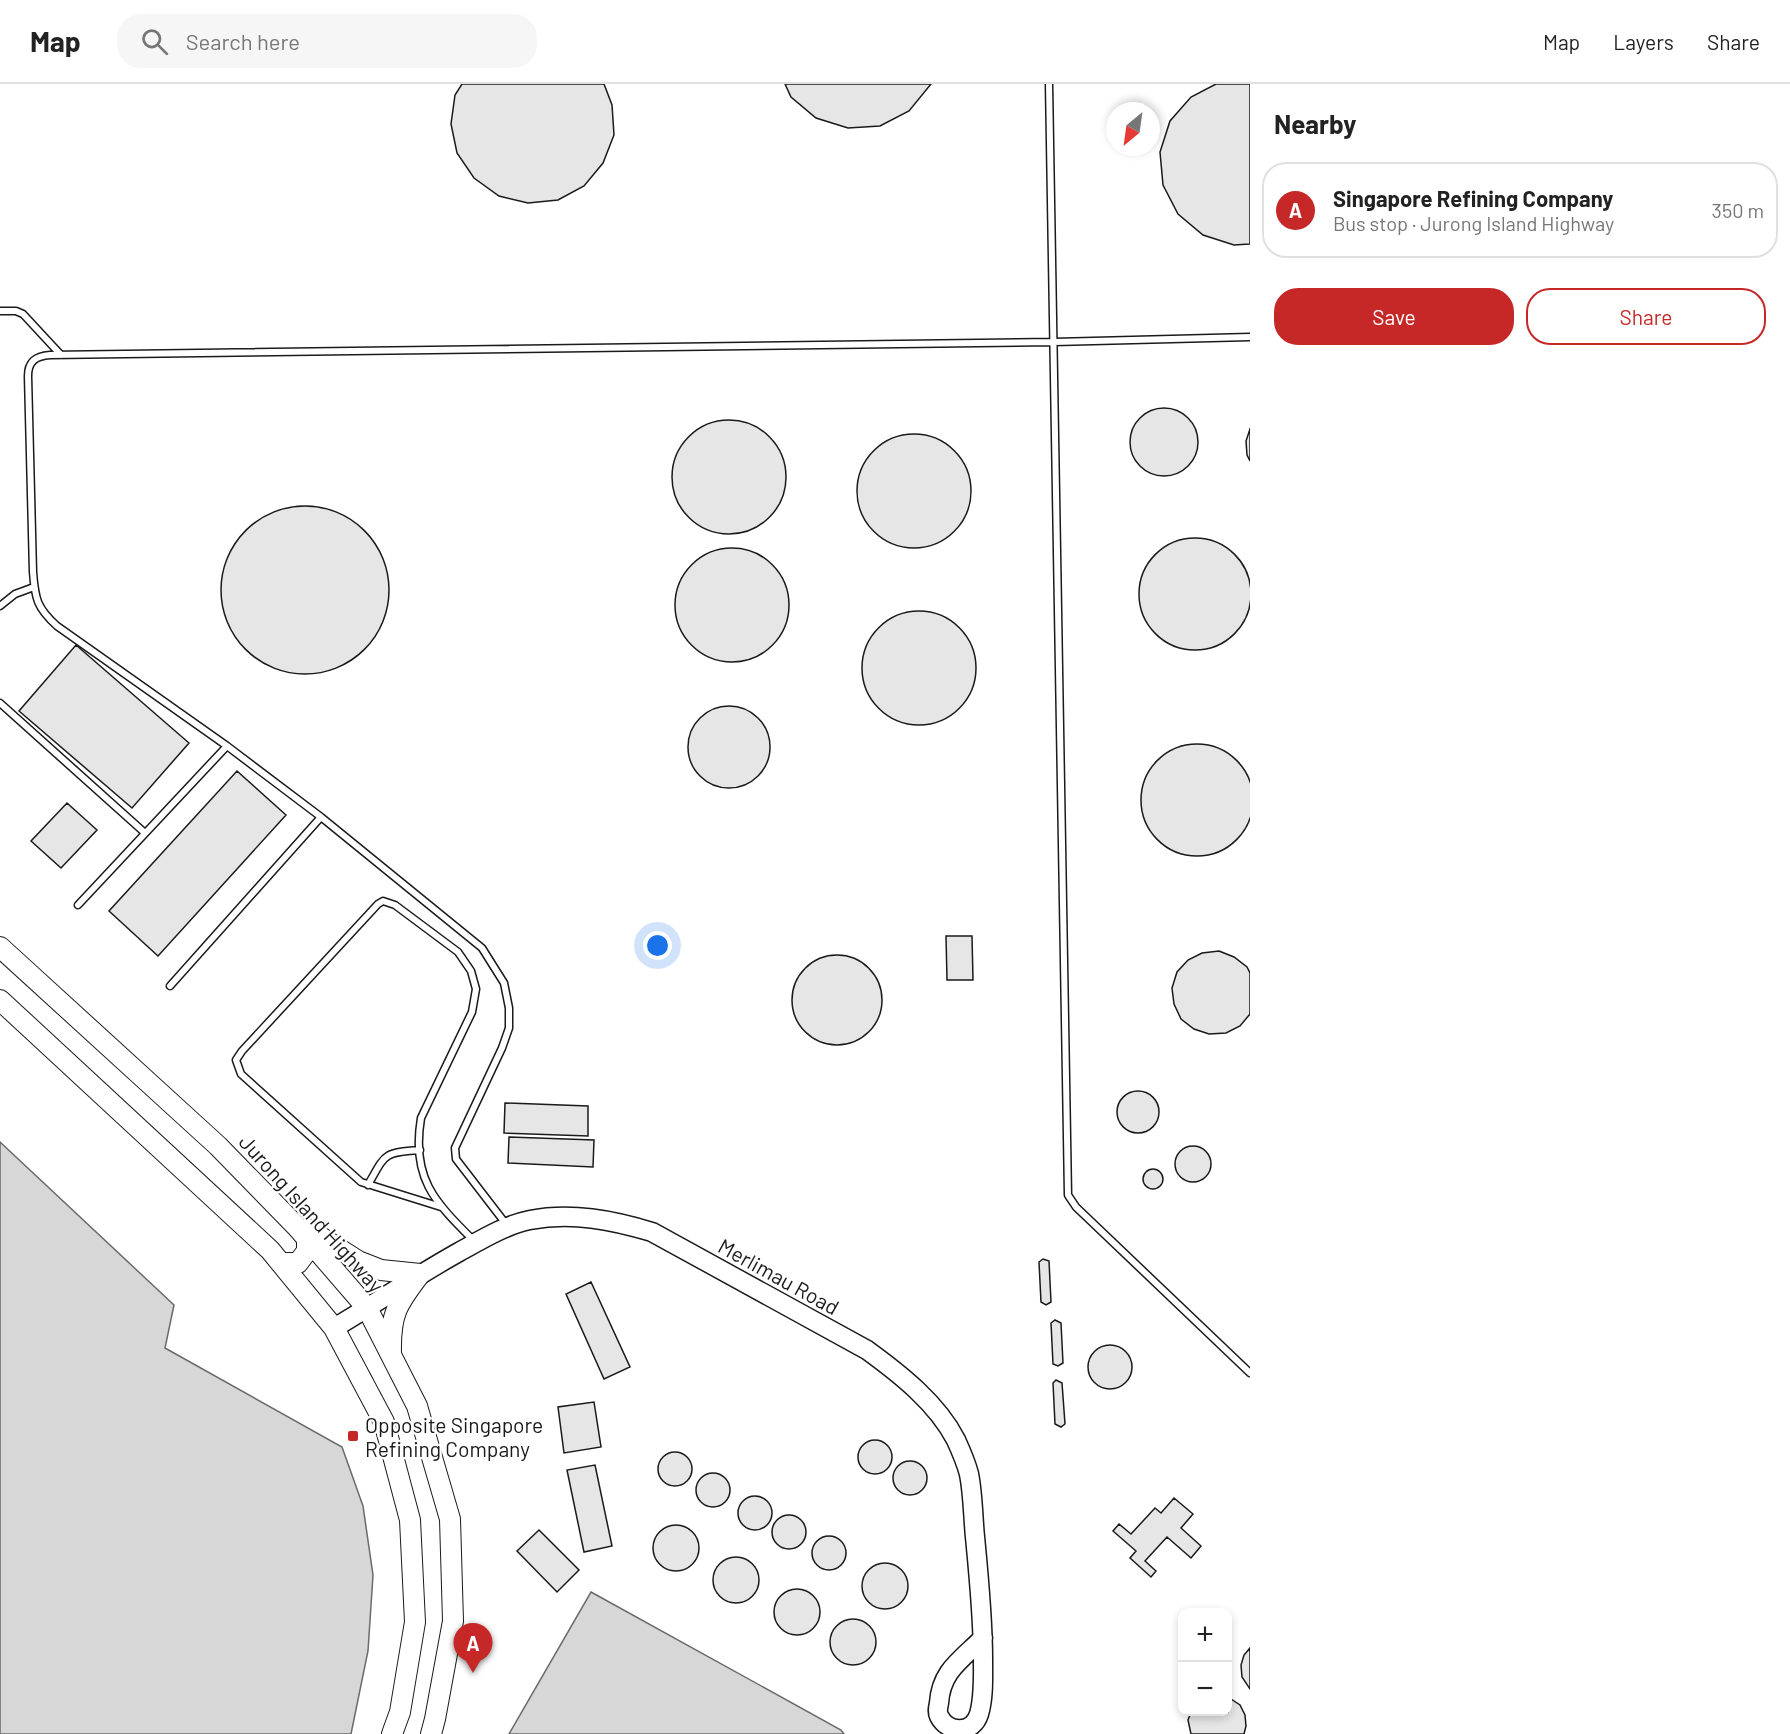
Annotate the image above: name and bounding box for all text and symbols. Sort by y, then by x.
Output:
search box [117,14,537,68]
text: Map [30,24,81,58]
icon: search [138,25,171,58]
text: Search here [186,28,300,54]
text: Map [1543,29,1580,54]
text: Layers [1613,29,1674,54]
text: Share [1707,29,1760,54]
north arrow [1106,102,1160,156]
text: Nearby [1274,108,1356,139]
text: Singapore Refining Company [1333,185,1613,211]
text: A [1289,198,1302,222]
text: 350 m [1712,198,1764,222]
text: Bus stop · Jurong Island Highway [1333,211,1614,235]
button: Save [1274,288,1514,345]
button: Share [1526,288,1766,345]
your location [643,931,672,960]
street label: Jurong Island Highway [235,1129,390,1297]
street label: Merlimau Road [714,1233,844,1319]
place label: Opposite Singapore Refining Company [365,1412,543,1461]
marker: Opposite Singapore Refining Company [346,1429,360,1443]
map controls [1178,1608,1232,1716]
button: + [1178,1608,1232,1662]
pin: A [454,1624,492,1673]
button: − [1178,1662,1232,1716]

